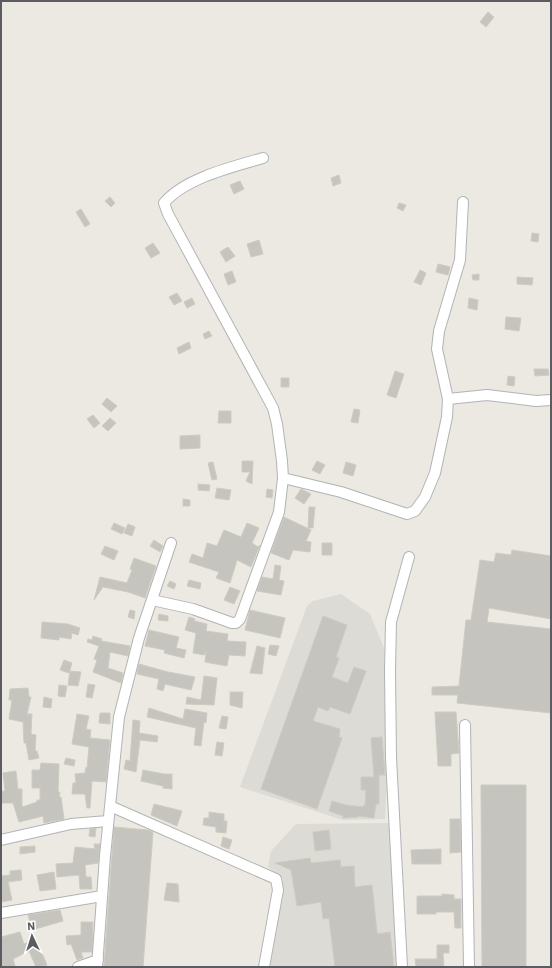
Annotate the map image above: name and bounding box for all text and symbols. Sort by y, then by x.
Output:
north arrow [12,916,52,956]
text: N [27,919,36,933]

